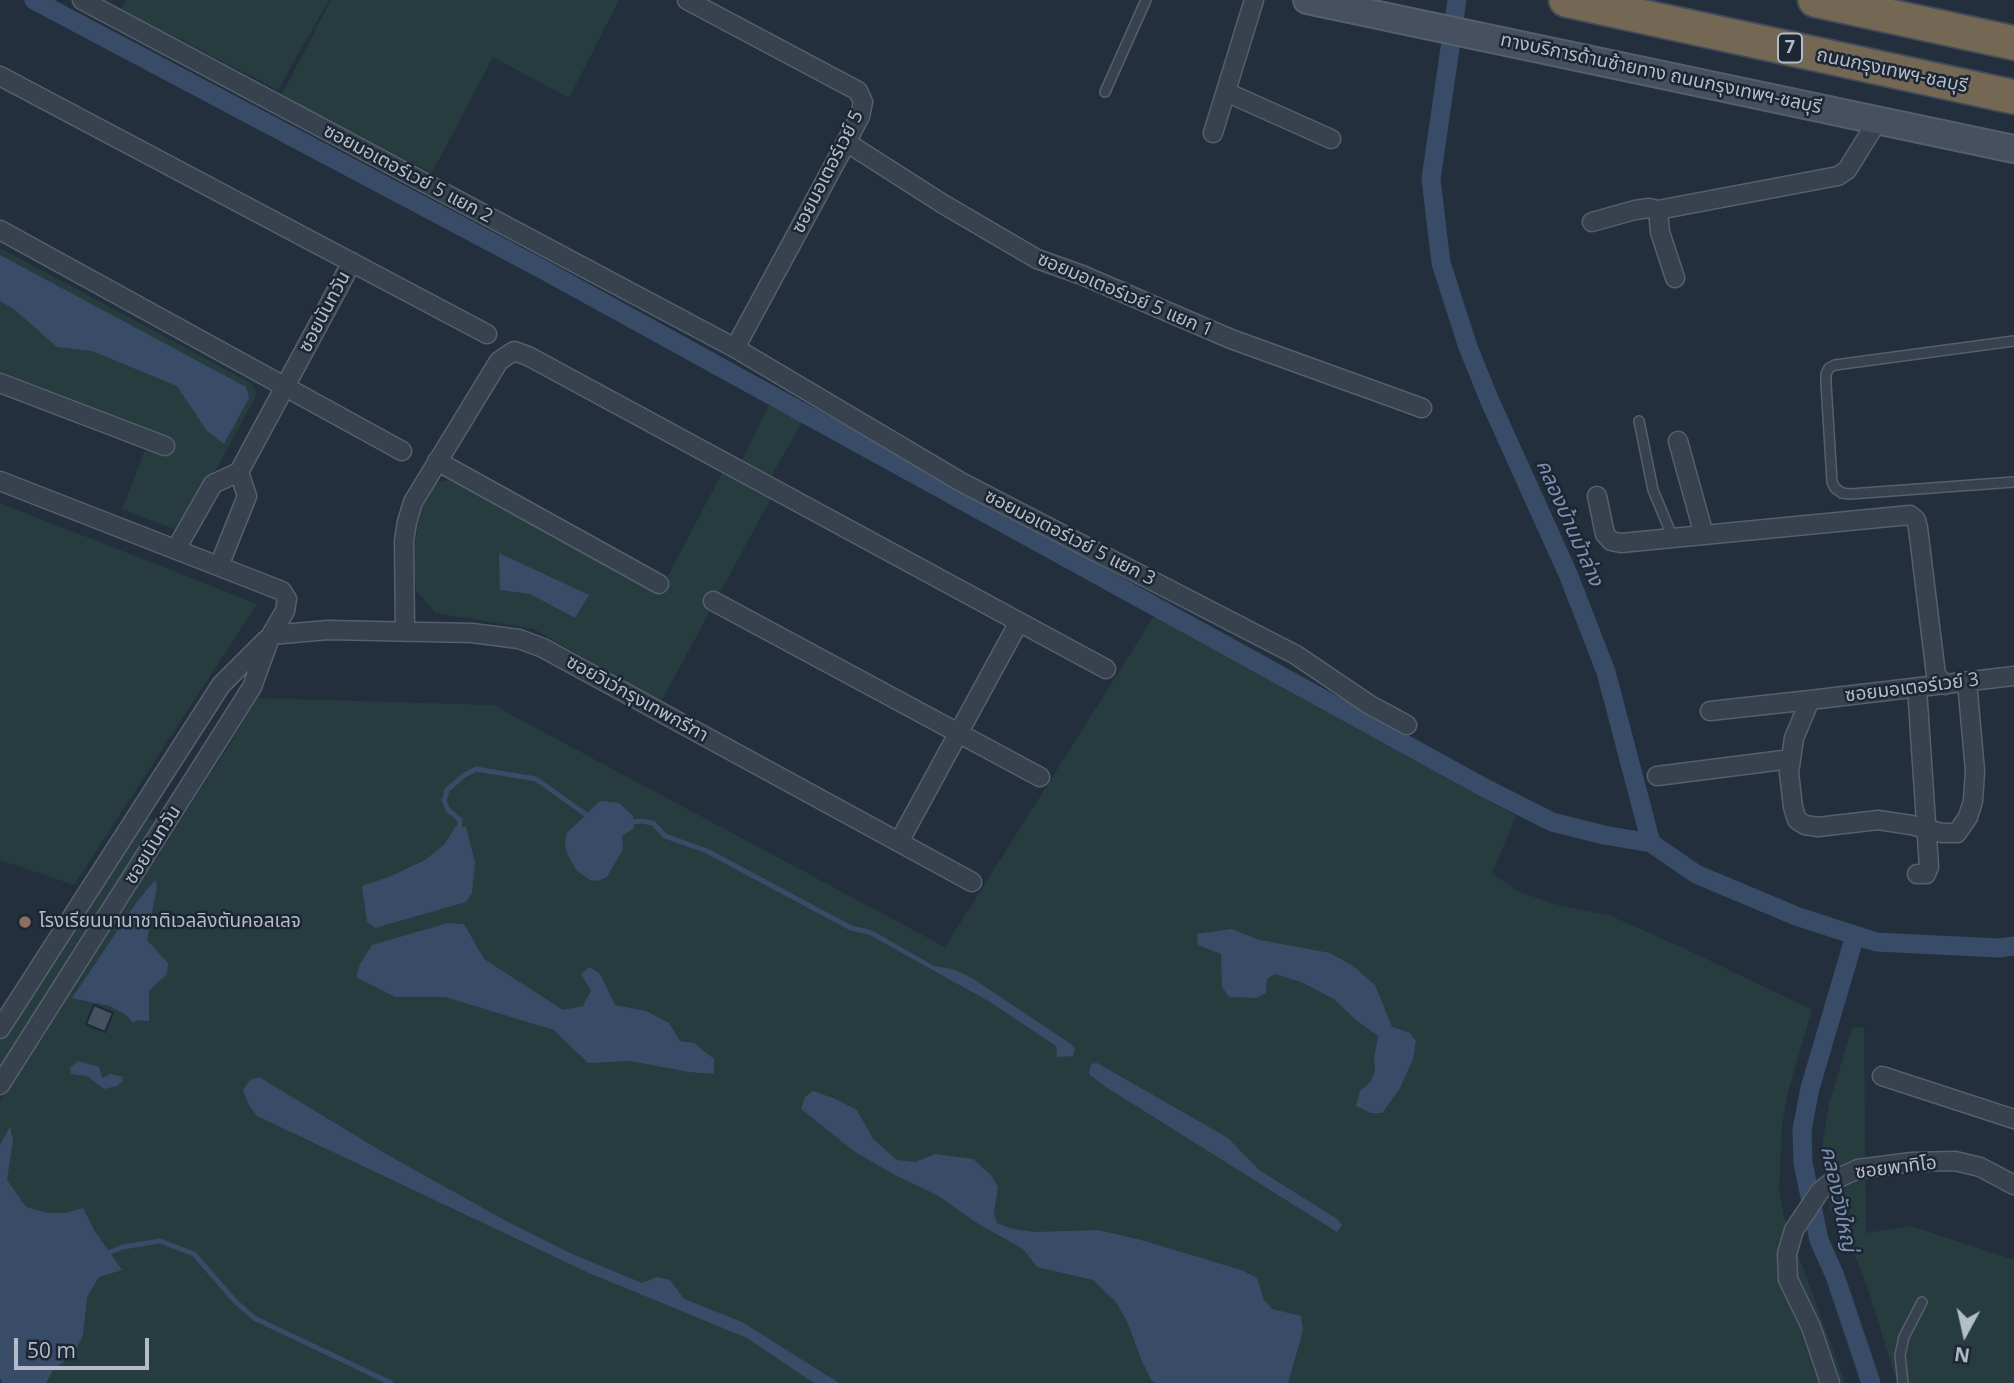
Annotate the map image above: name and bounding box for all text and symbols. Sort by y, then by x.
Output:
street label: ทางบริการด้านซ้ายทาง ถนนกรุงเทพฯ-ชลบุรี [1498,29,1824,119]
road number: 7 [1778,33,1802,62]
street label: ถนนกรุงเทพฯ-ชลบุรี [1814,44,1970,98]
street label: ซอยมอเตอร์เวย์ 5 [787,107,869,237]
street label: ซอยมอเตอร์เวย์ 5 แยก 2 [319,120,497,228]
street label: ซอยมอเตอร์เวย์ 5 แยก 1 [1034,248,1216,342]
street label: ซอยนันทวัน [294,268,356,356]
water label: คลองบ้านม้าล่าง [1530,456,1608,590]
street label: ซอยมอเตอร์เวย์ 5 แยก 3 [981,485,1159,591]
street label: ซอยวิเว่กรุงเทพกรีฑา [562,651,712,747]
street label: ซอยมอเตอร์เวย์ 3 [1844,668,1980,708]
street label: ซอยนันทวัน [120,801,186,889]
place label: โรงเรียนนานาชาติเวลลิงตันคอลเลจ [39,911,301,933]
marker: โรงเรียนนานาชาติเวลลิงตันคอลเลจ [17,914,33,930]
water label: คลองวังใหญ่ [1815,1144,1861,1254]
street label: ซอยพาทิโอ [1854,1152,1938,1184]
north arrow [1930,1299,2000,1369]
scale bar [18,1324,152,1368]
text: 50 m [27,1336,76,1364]
text: N [1953,1341,1972,1369]

